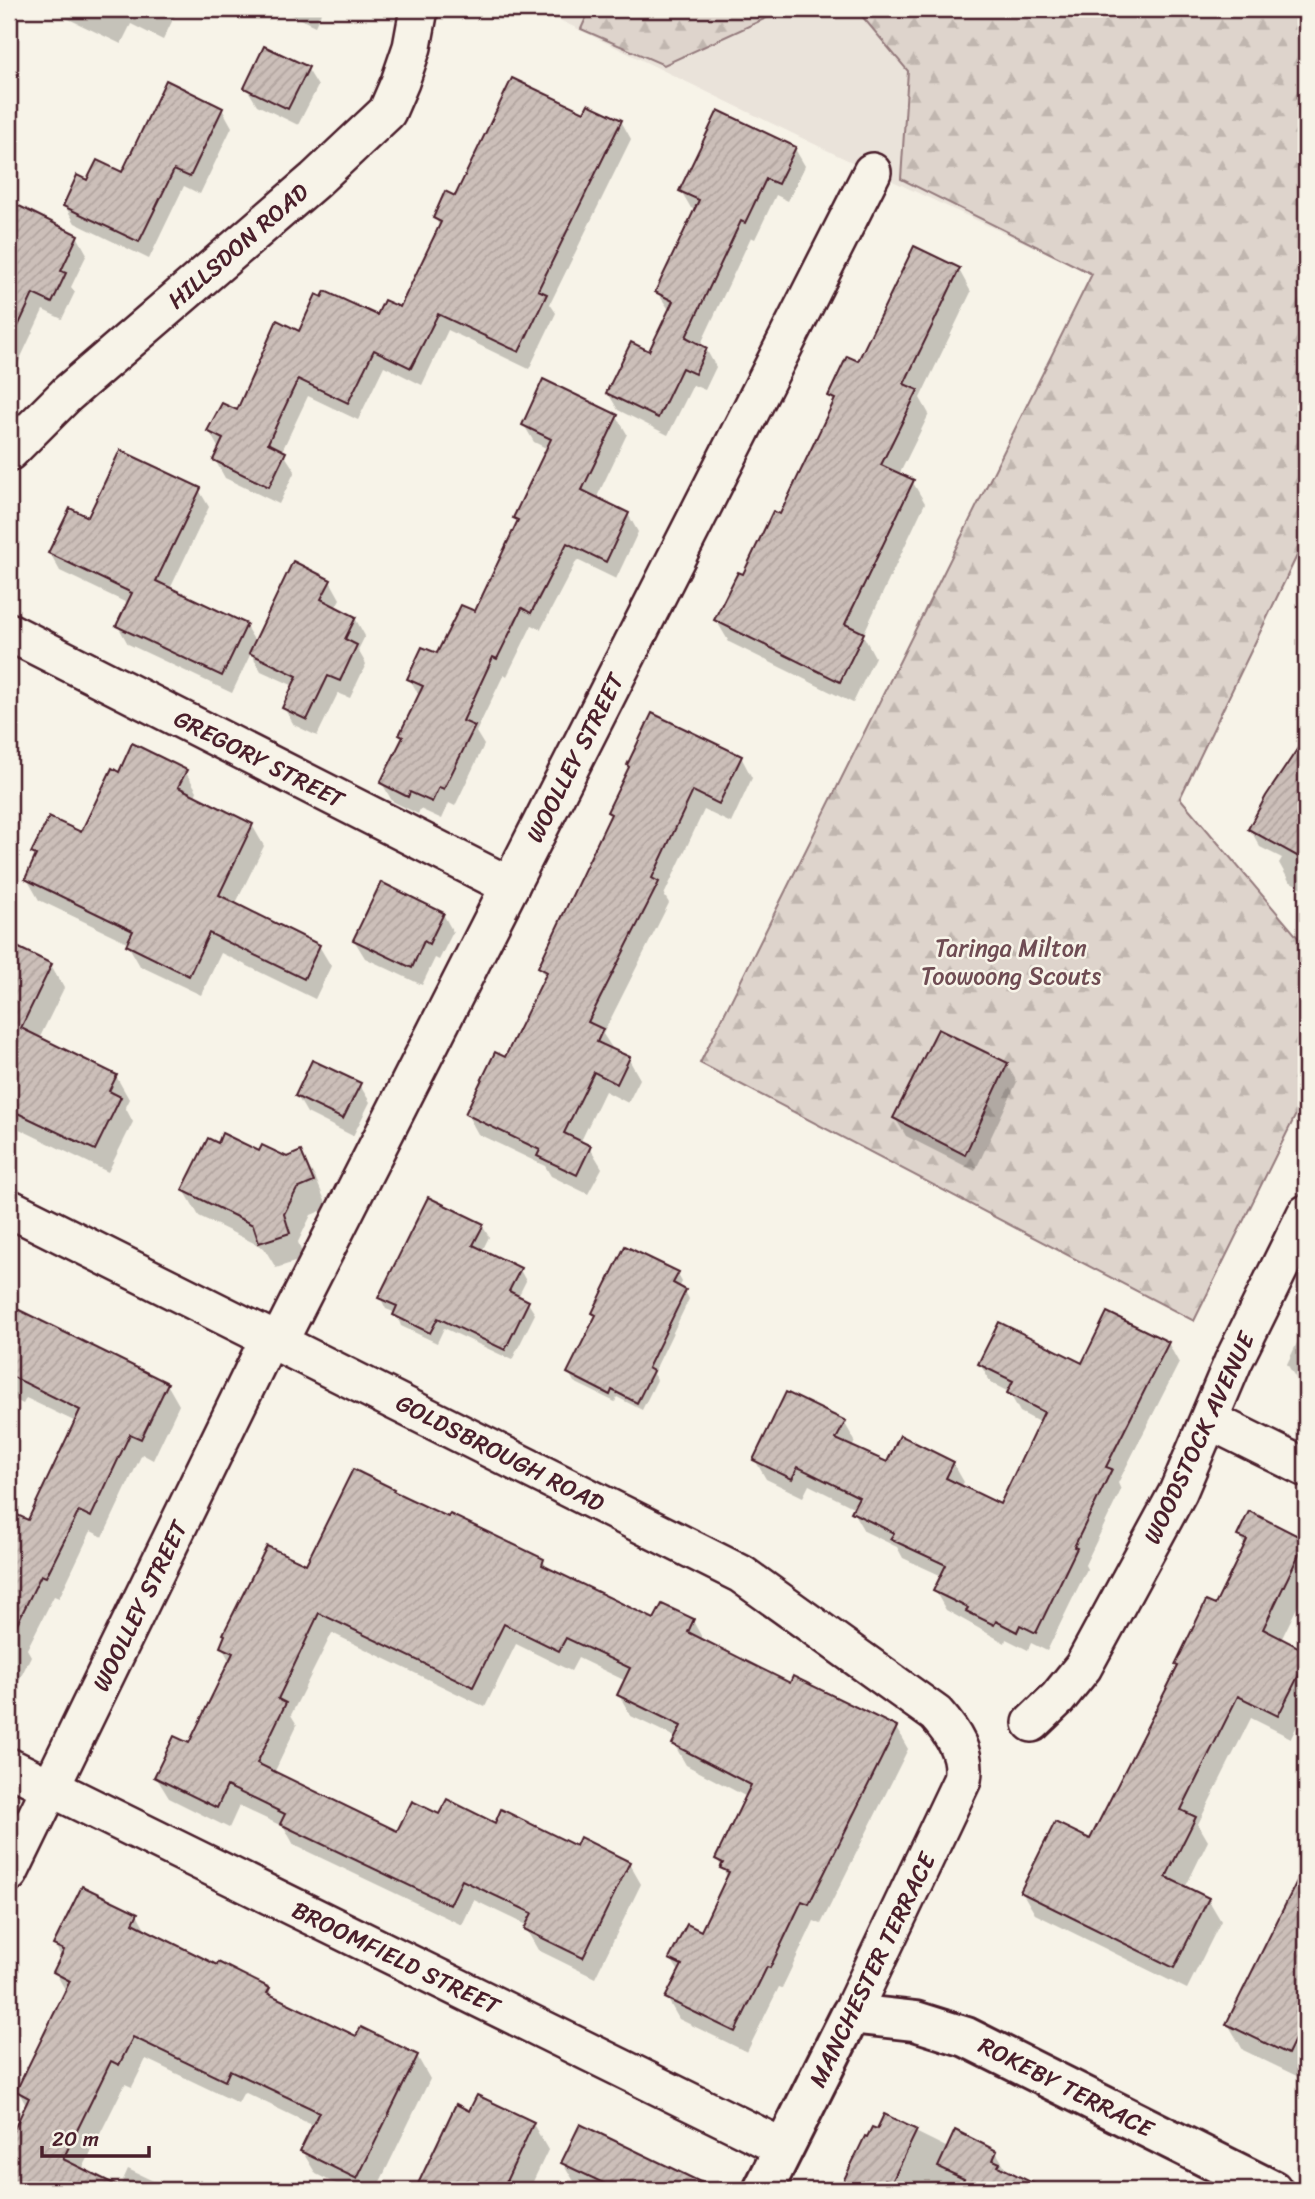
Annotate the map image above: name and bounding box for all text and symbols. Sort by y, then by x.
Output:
street label: HILLSDON ROAD [157,172,319,320]
street label: WOOLLEY STREET [514,665,636,850]
street label: GREGORY STREET [166,698,354,821]
park label: Taringa Milton Toowoong Scouts [921,927,1101,997]
street label: WOODSTOCK AVENUE [1131,1323,1267,1551]
street label: GOLDSBROUGH ROAD [388,1382,612,1524]
street label: WOOLLEY STREET [80,1512,200,1699]
street label: MANCHESTER TERRACE [797,1844,948,2095]
street label: BROOMFIELD STREET [284,1889,509,2028]
street label: ROKEBY TERRACE [971,2025,1163,2150]
scale bar [42,2115,149,2159]
text: 20 m [52,2120,99,2158]

